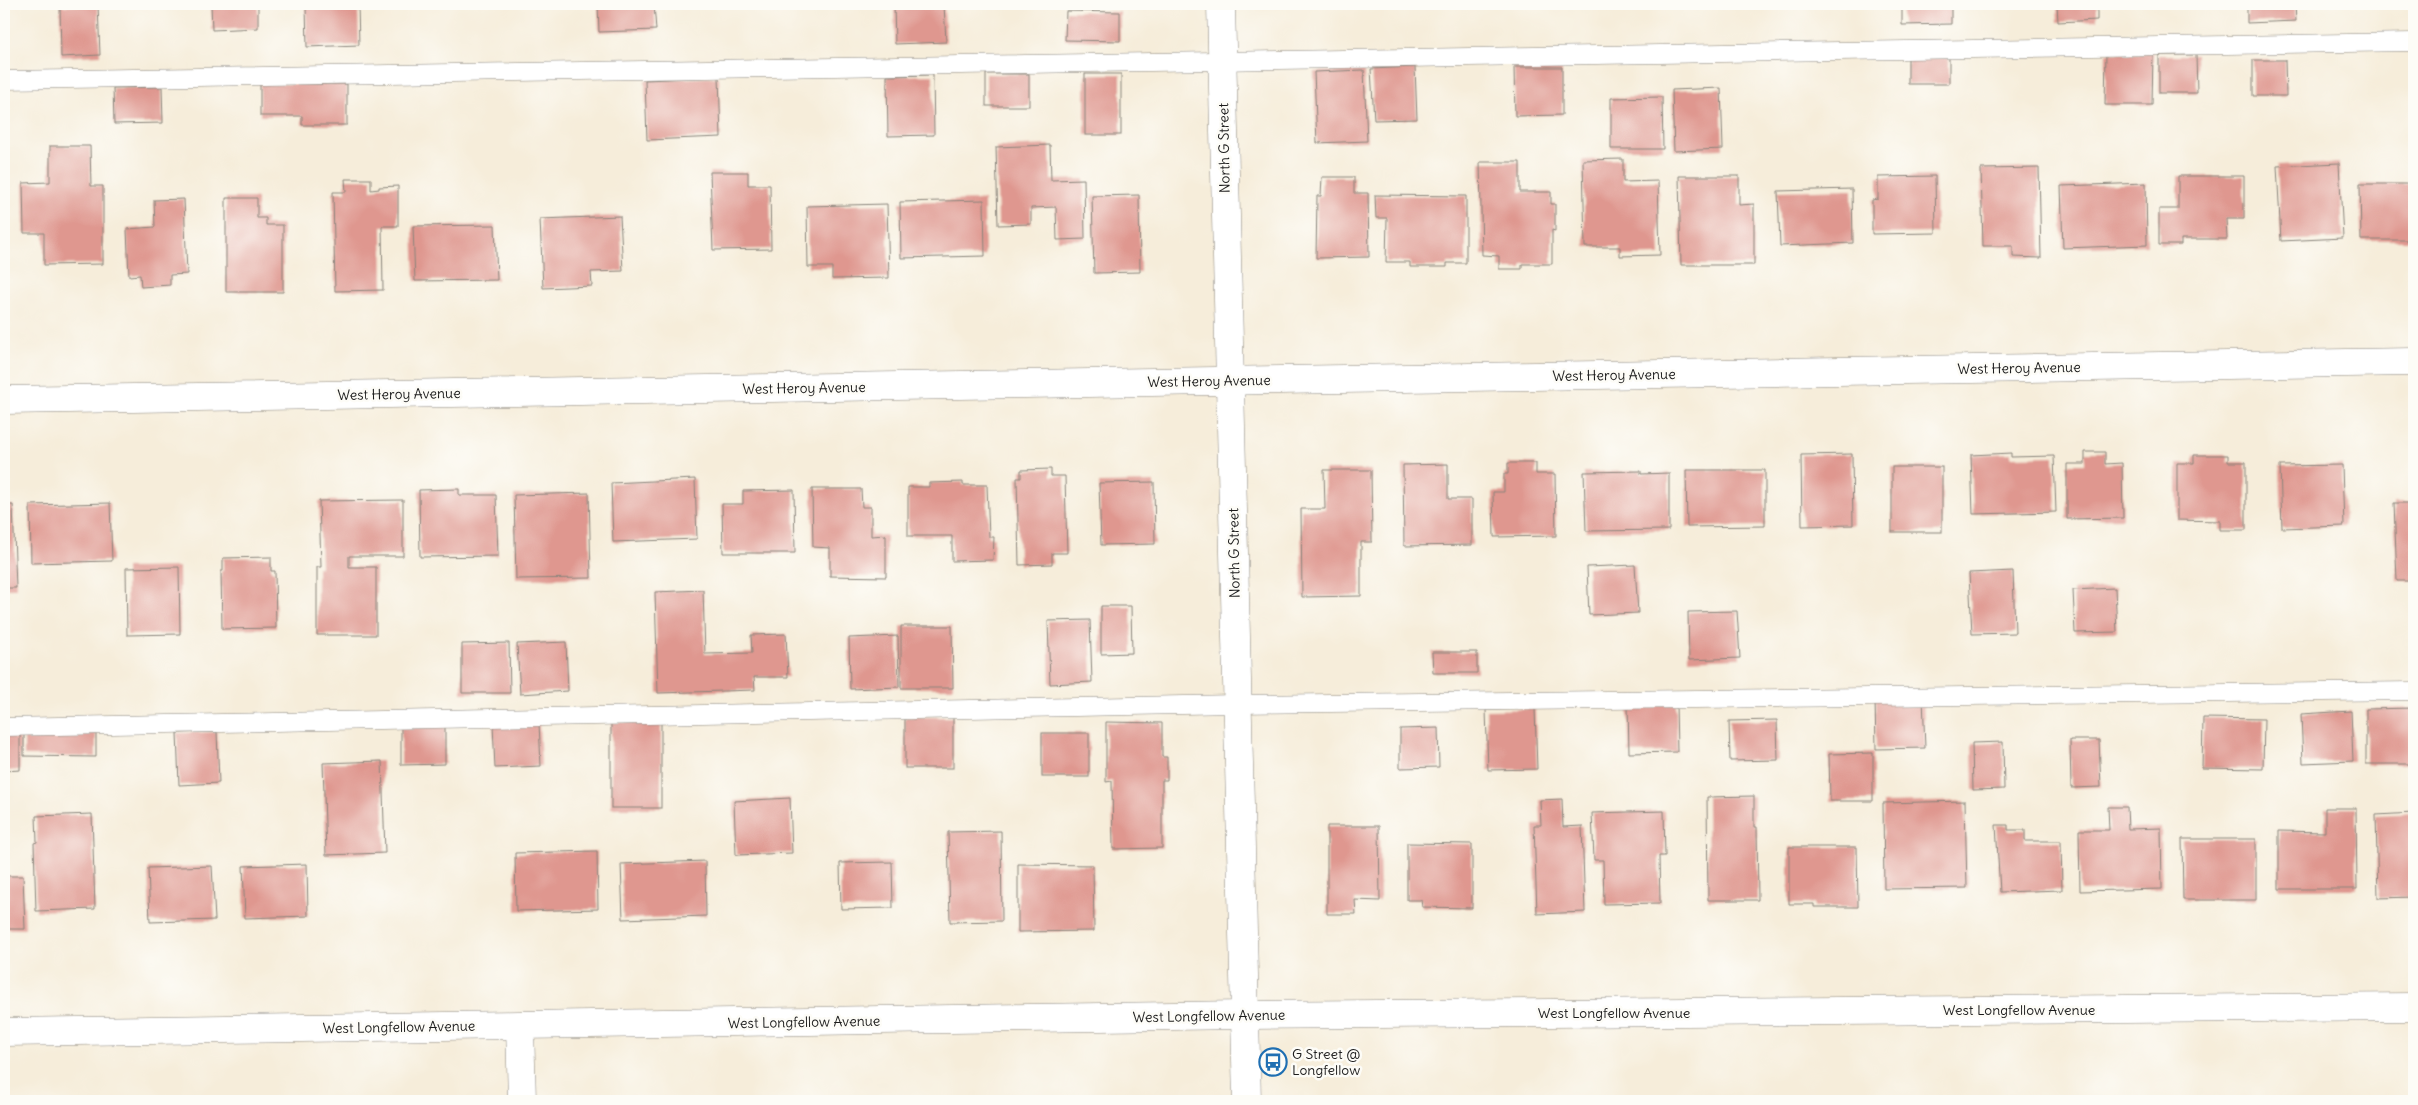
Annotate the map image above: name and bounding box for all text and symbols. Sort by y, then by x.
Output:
street label: North G Street [1214,103,1234,193]
street label: West Heroy Avenue [1957,358,2081,378]
street label: West Heroy Avenue [1552,365,1676,385]
street label: West Heroy Avenue [1147,371,1271,391]
street label: West Heroy Avenue [742,378,866,398]
street label: West Heroy Avenue [337,384,461,404]
street label: North G Street [1224,508,1244,598]
street label: West Longfellow Avenue [1943,1001,2095,1019]
street label: West Longfellow Avenue [1538,1004,1690,1022]
street label: West Longfellow Avenue [1133,1006,1285,1026]
street label: West Longfellow Avenue [728,1012,880,1032]
street label: West Longfellow Avenue [323,1017,475,1037]
place label: G Street @ Longfellow [1292,1045,1360,1079]
bus stop icon: G Street @ Longfellow [1258,1047,1288,1077]

